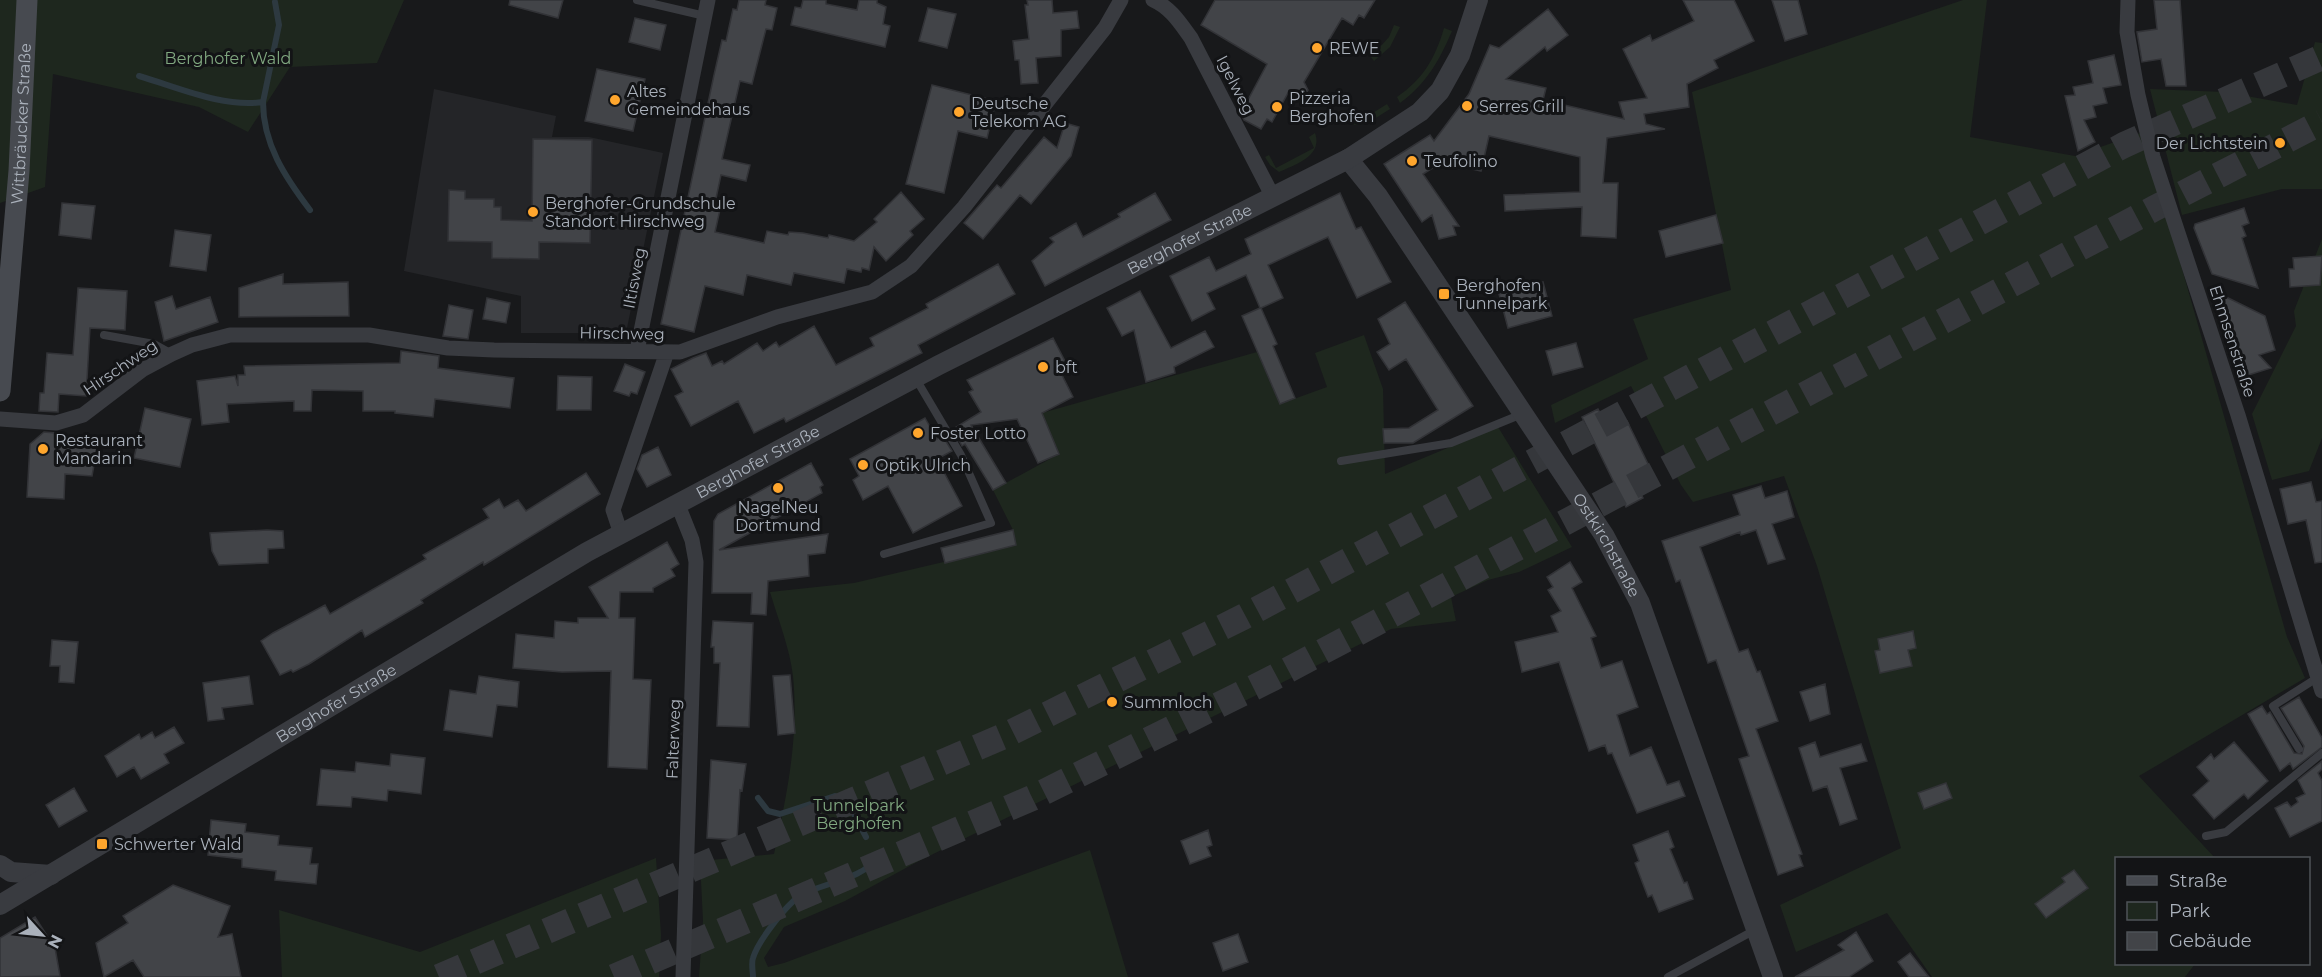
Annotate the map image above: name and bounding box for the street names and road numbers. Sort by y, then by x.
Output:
street label: Wittbräucker Straße [7,43,35,205]
street label: Igelweg [1213,52,1259,118]
street label: Berghofer Straße [1124,200,1255,279]
street label: Iltisweg [619,246,650,310]
street label: Ehmsenstraße [2205,283,2260,400]
street label: Hirschweg [579,323,665,344]
street label: Hirschweg [80,336,161,399]
street label: Berghofer Straße [693,421,823,502]
street label: Ostkirchstraße [1569,489,1644,600]
street label: Berghofer Straße [272,660,400,747]
street label: Falterweg [663,699,684,780]

